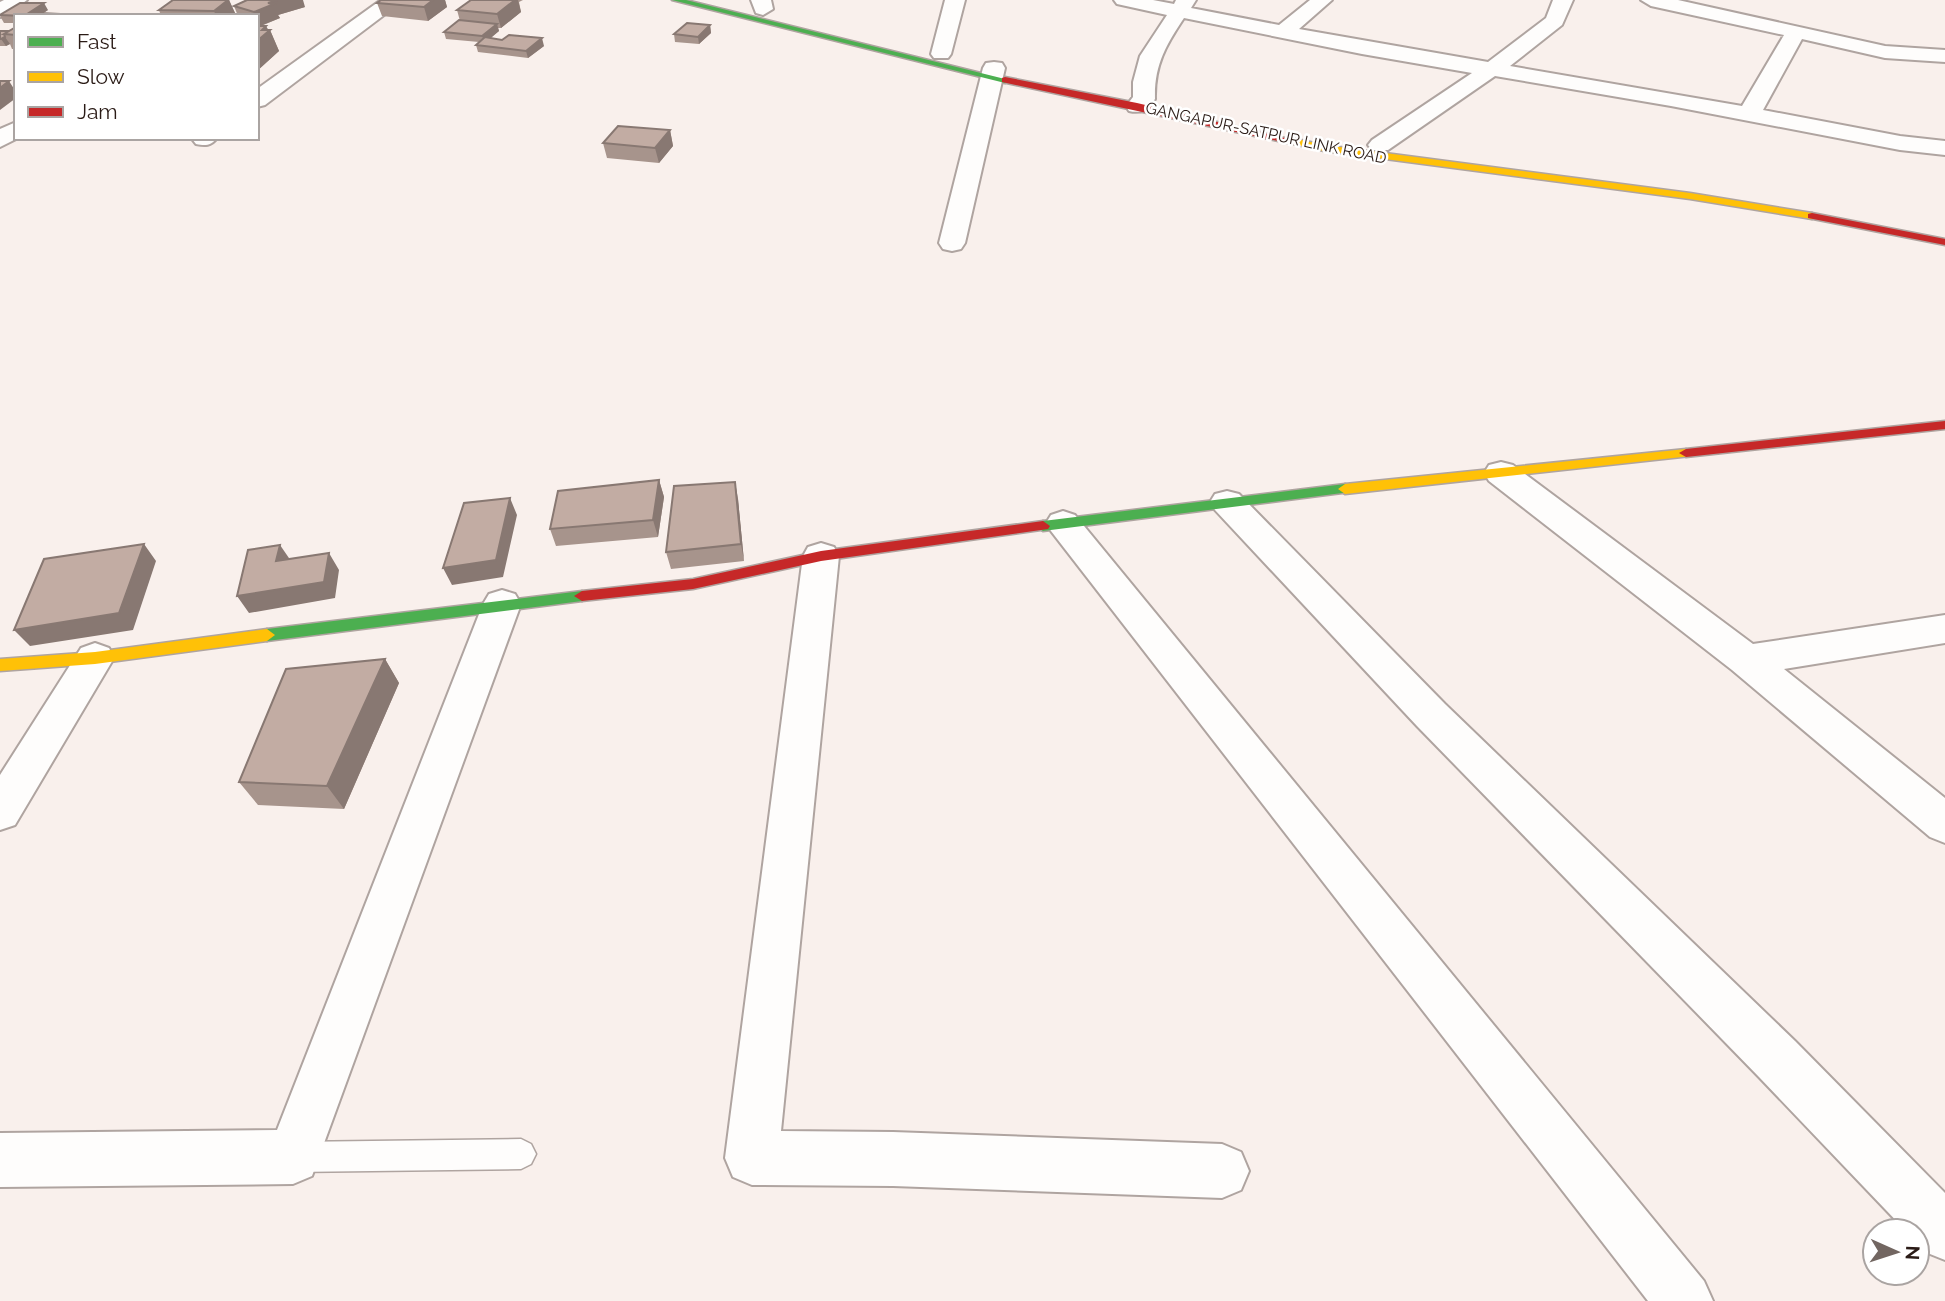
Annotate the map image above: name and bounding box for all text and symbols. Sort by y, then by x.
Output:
legend [14,14,259,140]
text: Fast [77,29,117,54]
text: Slow [77,64,125,89]
street label: GANGAPUR-SATPUR LINK ROAD [1144,98,1388,168]
text: Jam [77,99,118,124]
north arrow [1861,1217,1931,1287]
text: N [1902,1245,1924,1261]

